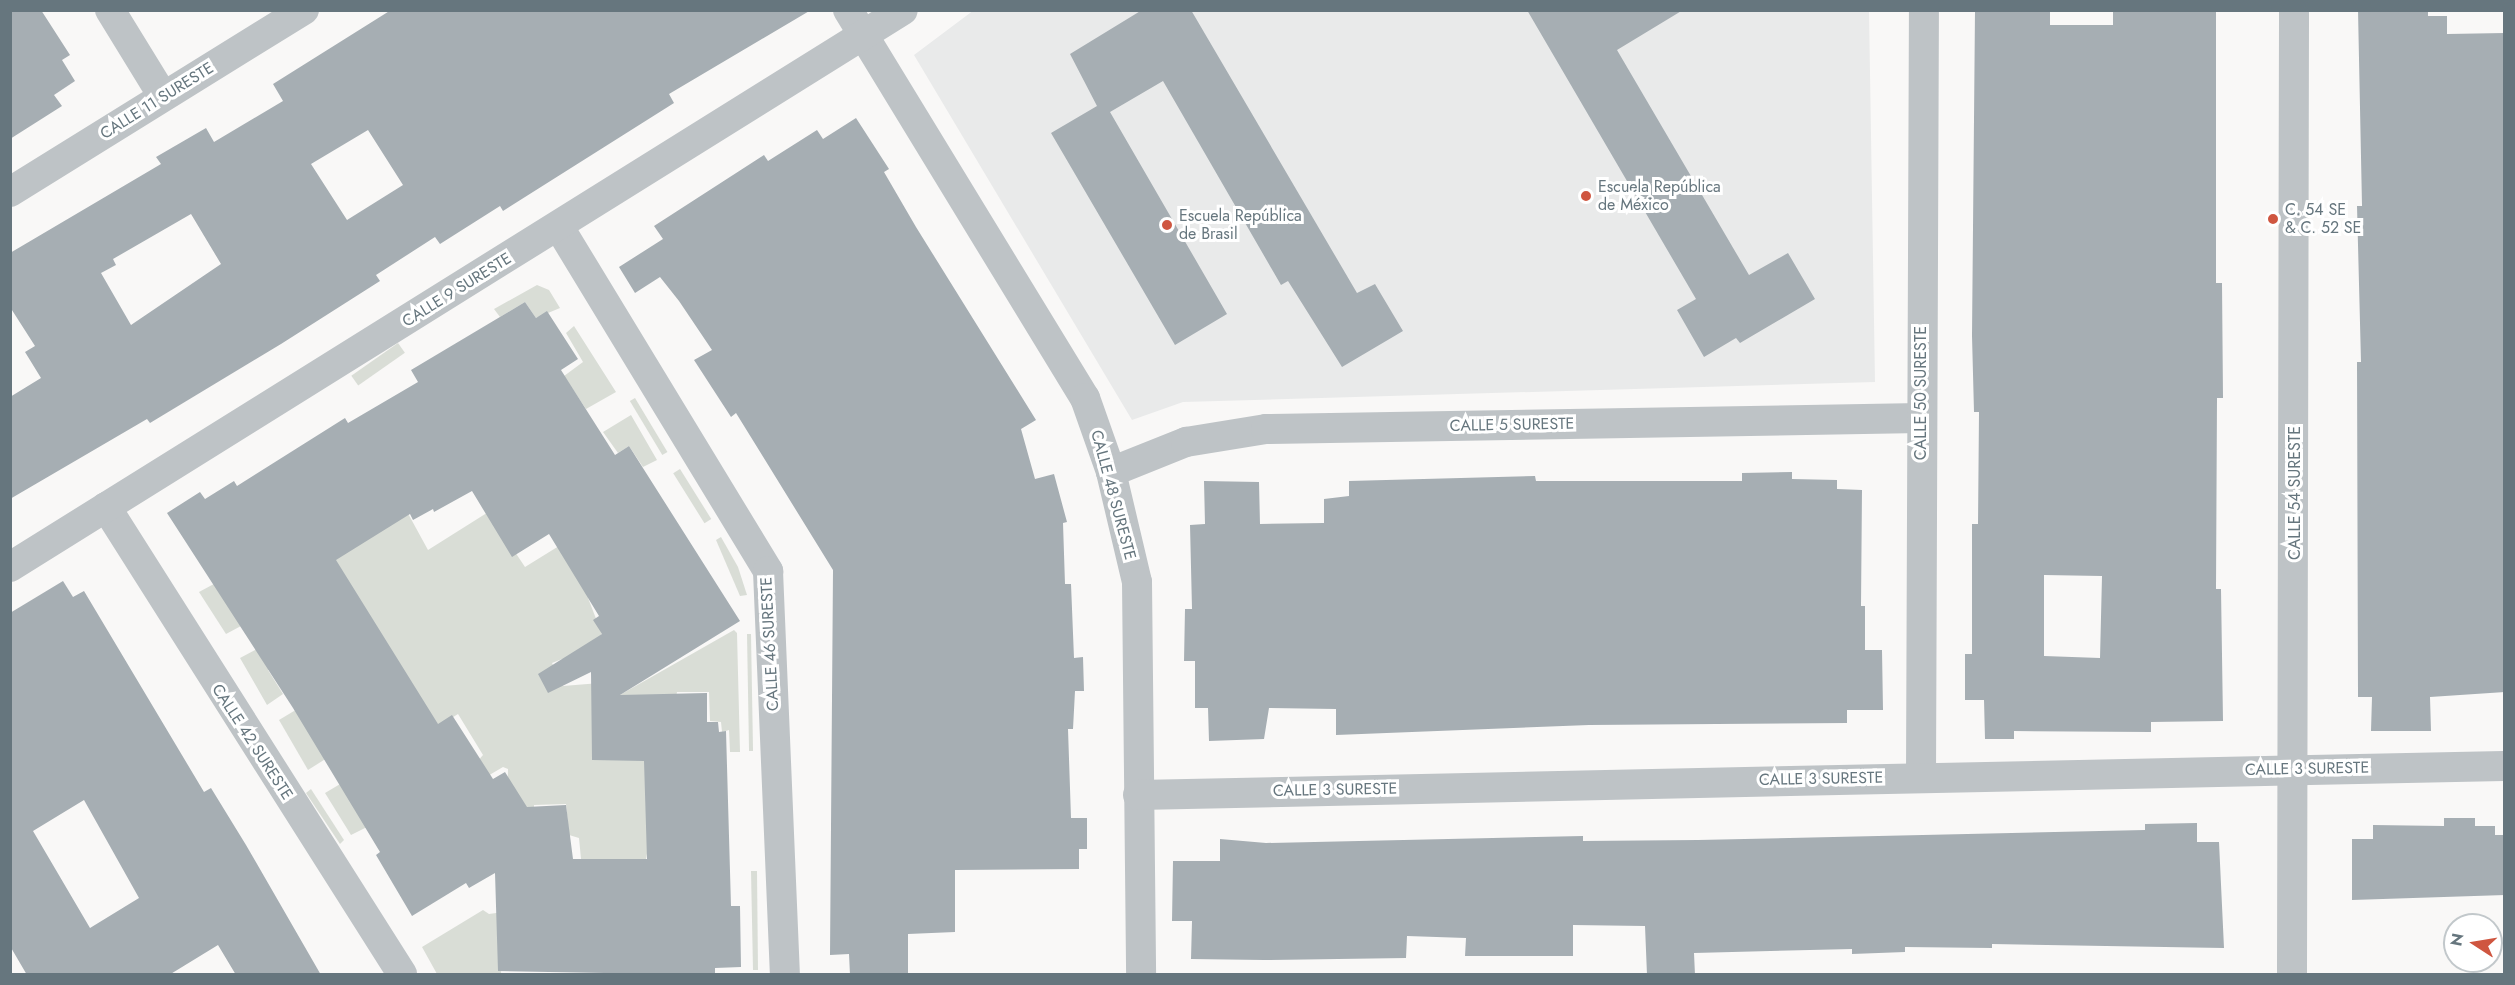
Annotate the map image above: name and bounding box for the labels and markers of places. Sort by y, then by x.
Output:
place label: Escuela República de México [1598,177,1721,215]
marker: Escuela República de México [1579,189,1593,203]
place label: C. 54 SE & C. 52 SE [2285,200,2361,238]
place label: Escuela República de Brasil [1179,206,1302,244]
marker: C. 54 SE & C. 52 SE [2266,212,2280,226]
marker: Escuela República de Brasil [1160,218,1174,232]

